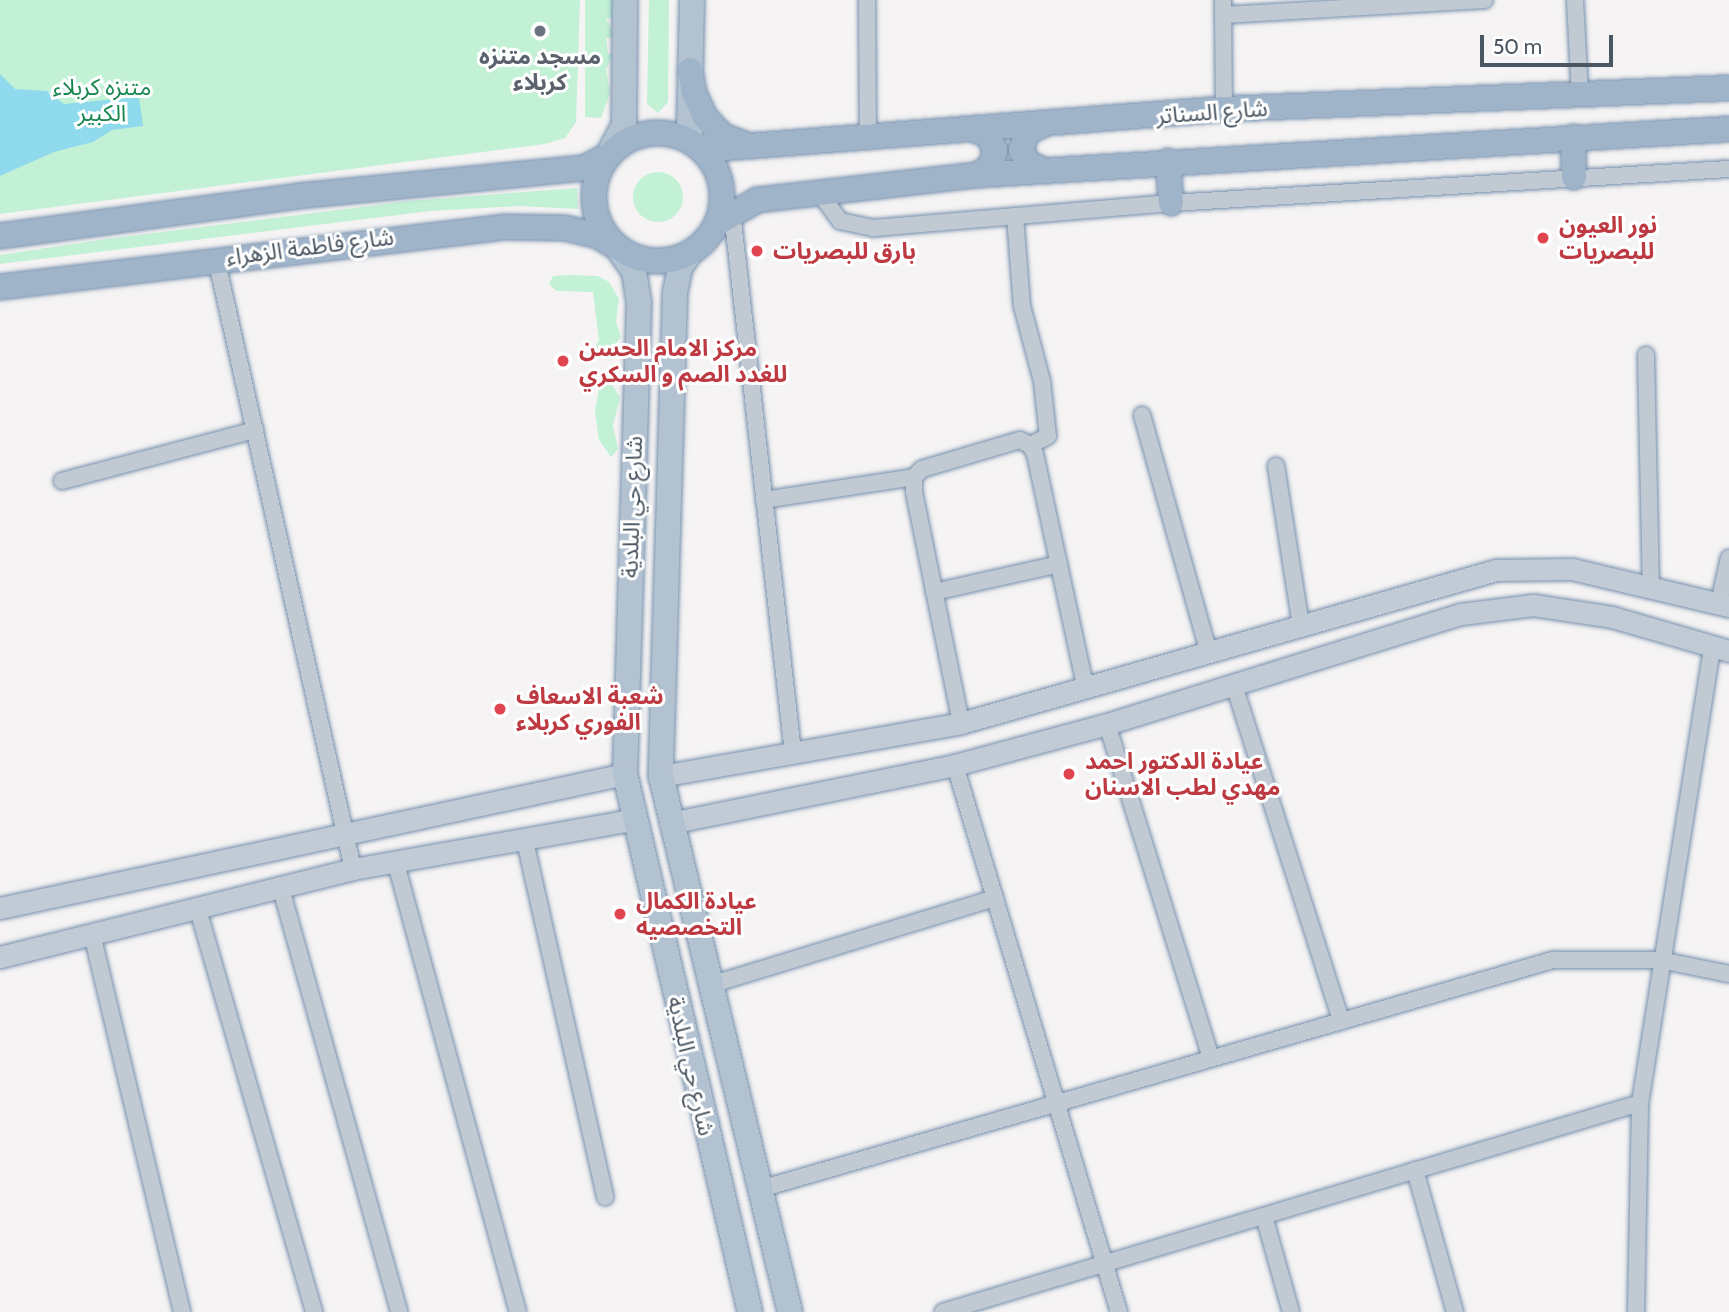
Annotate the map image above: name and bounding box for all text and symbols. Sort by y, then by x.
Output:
scale bar [1484,21,1617,65]
marker: مسجد متنزه كربلاء [532,23,548,39]
text: 50 m [1493,34,1542,59]
place label: مسجد متنزه كربلاء [479,42,601,96]
park label: متنزه كربلاء الكبير [53,73,151,127]
street label: شارع السناتر [1155,94,1269,130]
place label: نور العيون للبصريات [1559,211,1657,265]
street label: شارع فاطمة الزهراء [225,223,395,271]
marker: نور العيون للبصريات [1533,228,1553,248]
place label: بارق للبصريات [773,237,916,265]
marker: بارق للبصريات [747,241,767,261]
place label: مركز الامام الحسن للغدد الصم و السكري [579,334,787,388]
marker: مركز الامام الحسن للغدد الصم و السكري [553,351,573,371]
street label: شارع حي البلدية [616,435,648,579]
place label: شعبة الاسعاف الفوري كربلاء [516,682,664,736]
marker: شعبة الاسعاف الفوري كربلاء [490,699,510,719]
place label: عيادة الدكتور احمد مهدي لطب الاسنان [1085,747,1280,801]
marker: عيادة الدكتور احمد مهدي لطب الاسنان [1059,764,1079,784]
place label: عيادة الكمال التخصصيه [636,887,757,941]
marker: عيادة الكمال التخصصيه [610,904,630,924]
street label: شارع حي البلدية [662,994,720,1138]

